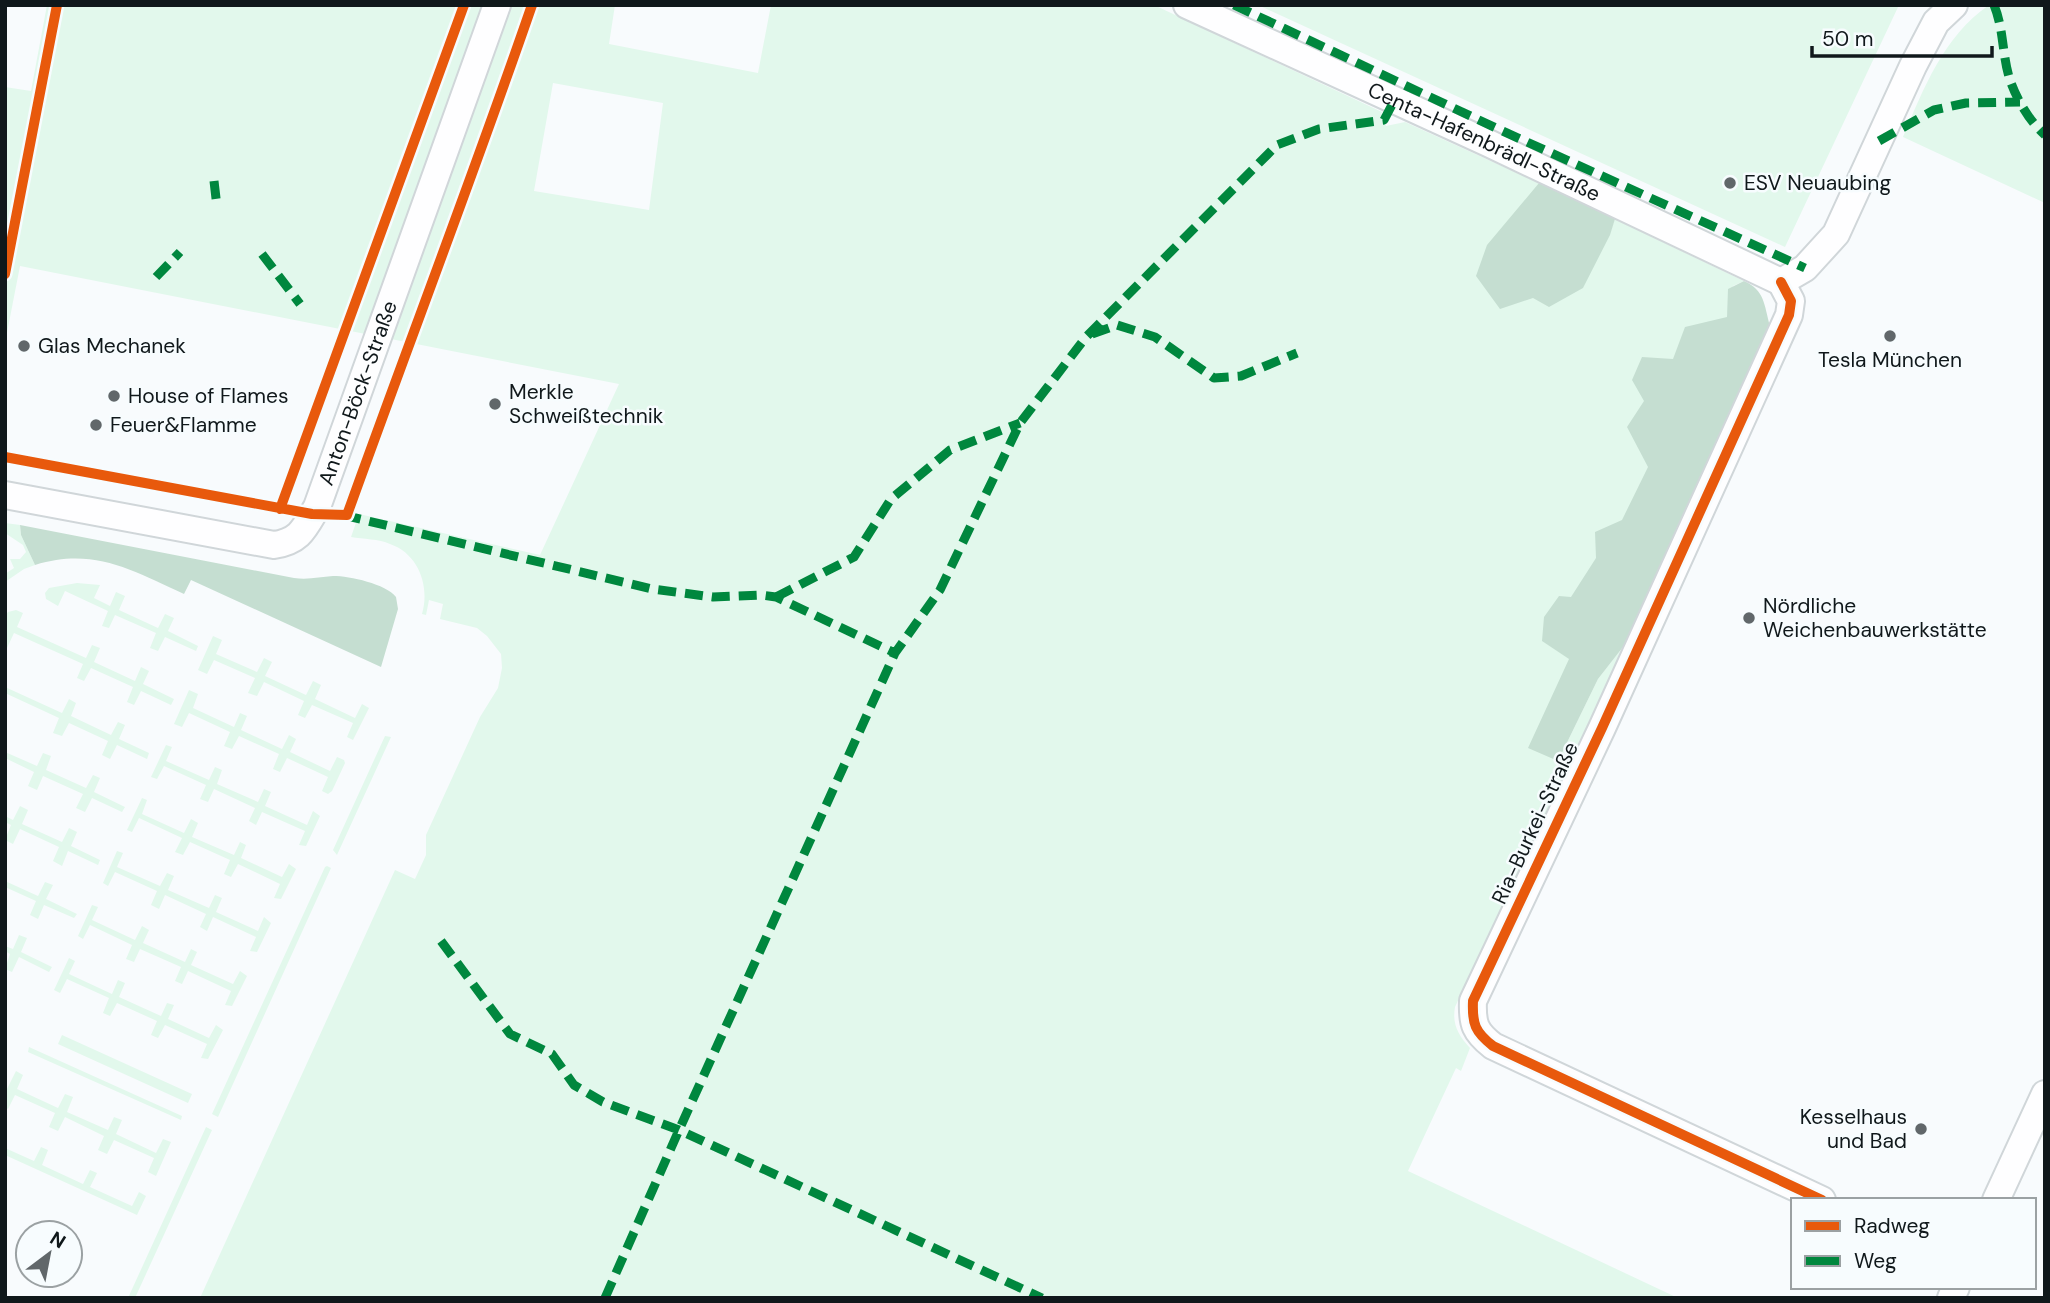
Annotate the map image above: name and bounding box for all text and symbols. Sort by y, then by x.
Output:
scale bar [1812,14,1992,58]
text: 50 m [1822,25,1873,53]
street label: Centa-Hafenbrädl-Straße [1363,76,1605,208]
place label: ESV Neuaubing [1744,169,1891,197]
marker: ESV Neuaubing [1722,175,1738,191]
street label: Anton-Böck-Straße [312,297,404,489]
marker: Tesla München [1882,328,1898,344]
place label: Glas Mechanek [38,332,186,360]
marker: Glas Mechanek [16,338,32,354]
place label: Tesla München [1818,346,1962,374]
place label: Merkle Schweißtechnik [509,378,664,430]
place label: House of Flames [128,382,289,410]
marker: House of Flames [106,388,122,404]
marker: Merkle Schweißtechnik [487,396,503,412]
place label: Feuer&Flamme [110,411,257,439]
marker: Feuer&Flamme [88,417,104,433]
place label: Nördliche Weichenbauwerkstätte [1763,592,1987,644]
marker: Nördliche Weichenbauwerkstätte [1741,610,1757,626]
street label: Ria-Burkei-Straße [1485,737,1585,909]
place label: Kesselhaus und Bad [1800,1103,1907,1155]
marker: Kesselhaus und Bad [1913,1121,1929,1137]
legend [1791,1198,2036,1289]
text: Radweg [1854,1212,1930,1240]
north arrow [14,1219,84,1289]
text: N [45,1226,70,1254]
text: Weg [1854,1247,1897,1275]

